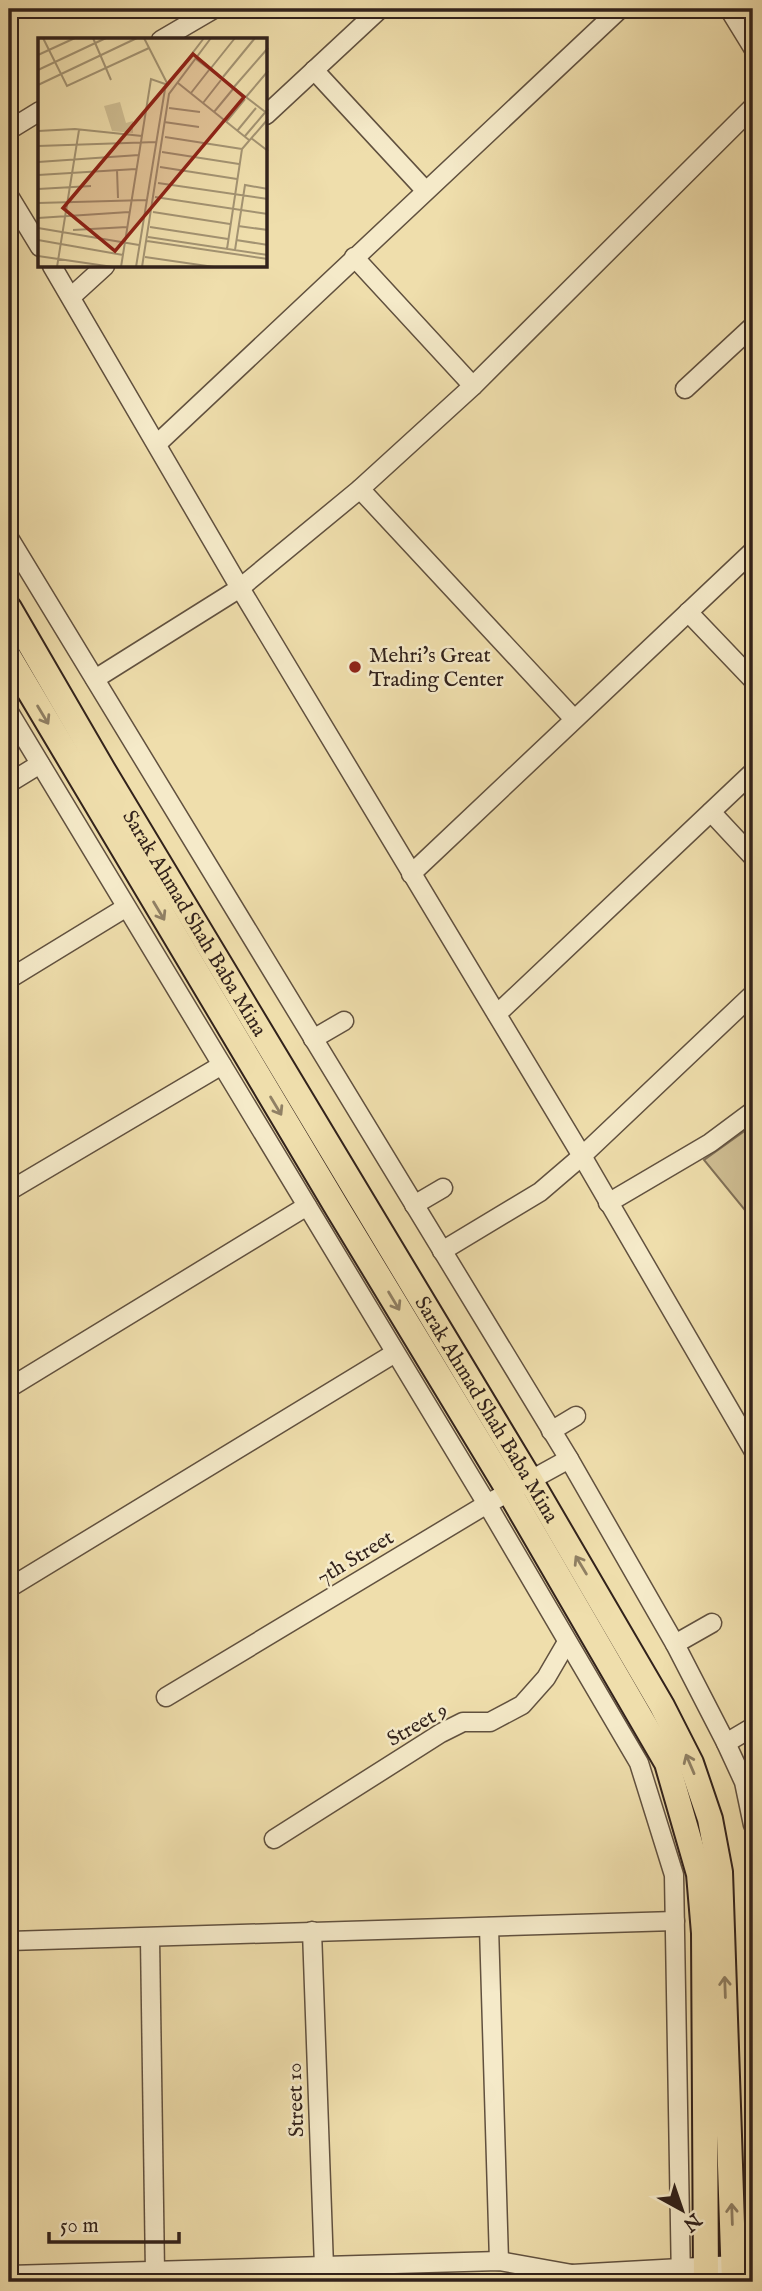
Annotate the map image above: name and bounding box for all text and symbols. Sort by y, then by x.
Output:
inset map [38,38,268,268]
place label: Mehri's Great Trading Center [369,643,504,694]
marker: Mehri's Great Trading Center [347,659,363,675]
one-way arrow [37,705,51,725]
street label: Sarak Ahmad Shah Baba Mina [115,806,273,1043]
one-way arrow [153,901,167,921]
one-way arrow [269,1096,283,1116]
one-way arrow [387,1291,401,1311]
street label: Sarak Ahmad Shah Baba Mina [408,1292,564,1529]
street label: 7th Street [312,1525,399,1592]
one-way arrow [573,1555,587,1575]
street label: Street 9 [382,1697,453,1753]
one-way arrow [683,1753,696,1775]
one-way arrow [719,1975,732,1998]
street label: Street 10 [282,2062,311,2138]
north arrow [646,2176,716,2246]
scale bar [49,2200,178,2244]
one-way arrow [725,2203,738,2226]
text: N [677,2206,706,2236]
text: 50 m [60,2213,99,2240]

